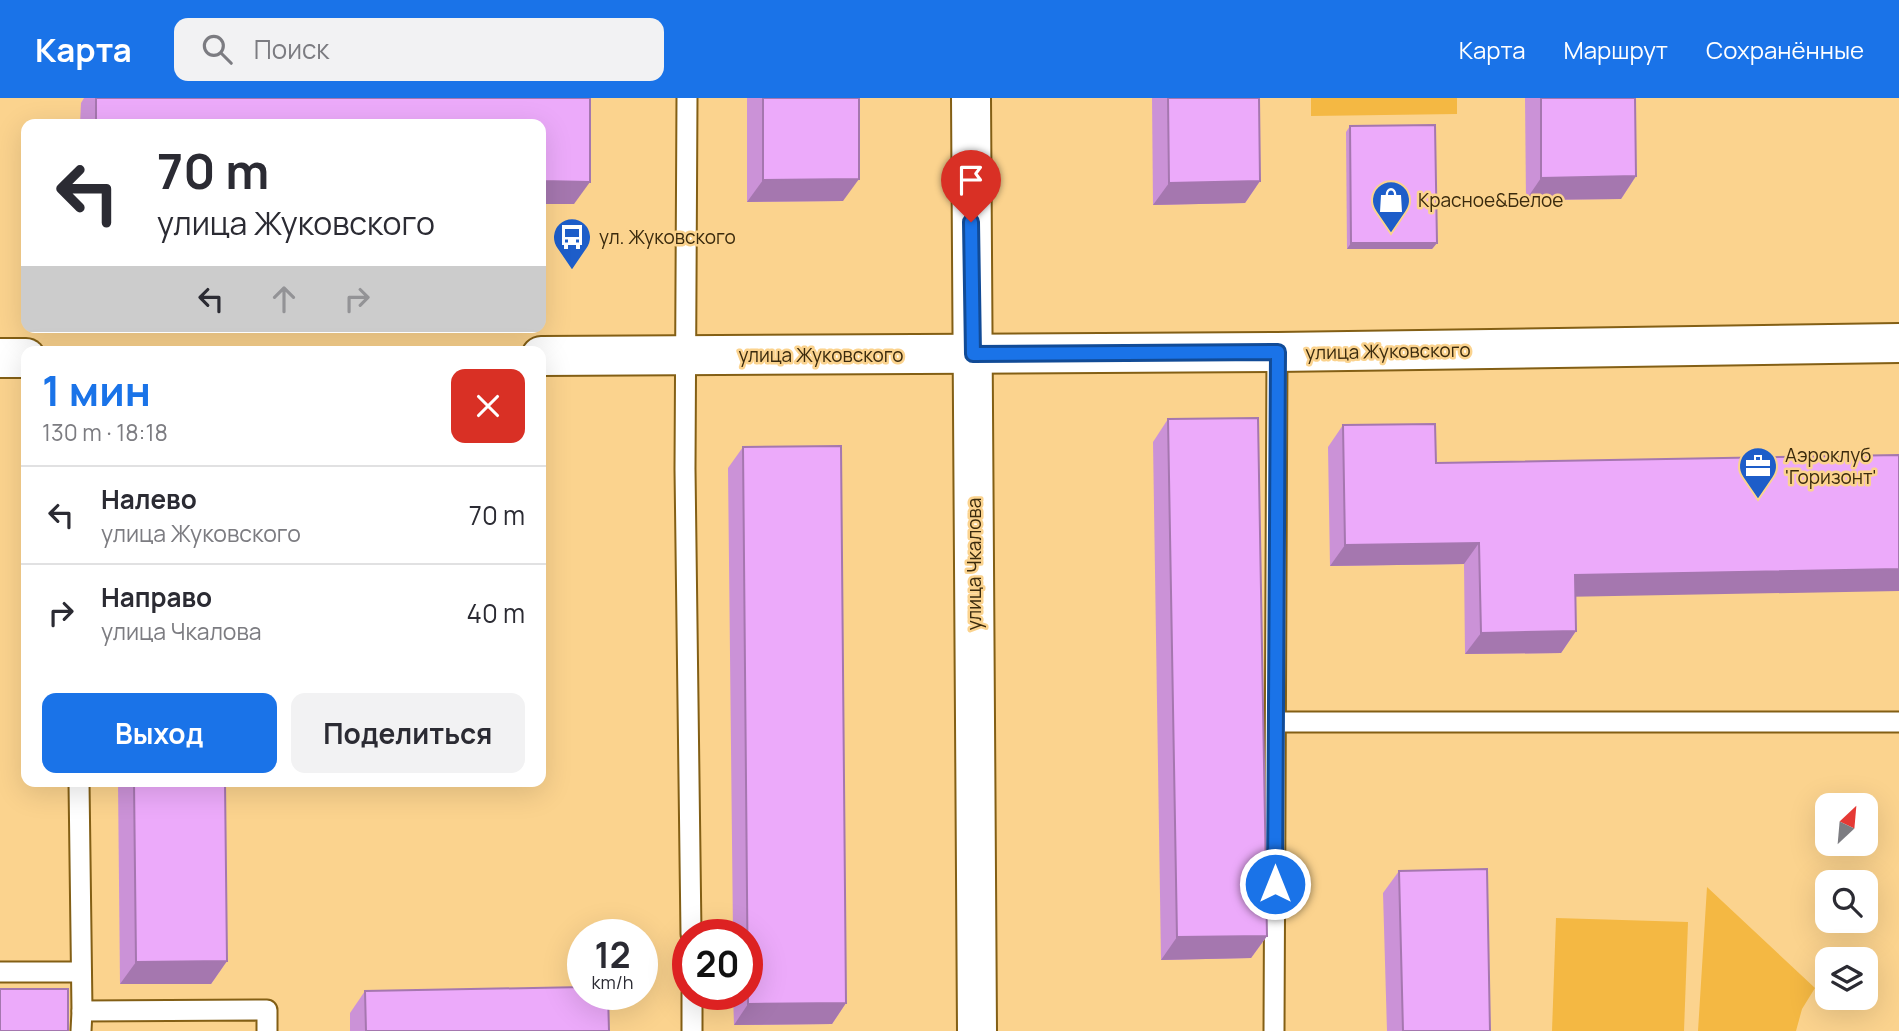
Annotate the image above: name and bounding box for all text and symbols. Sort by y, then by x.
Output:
search box [174,18,664,81]
text: Карта [35,27,132,72]
icon: search [198,30,236,68]
text: Поиск [254,31,329,67]
text: Карта [1459,33,1526,66]
text: Маршрут [1564,33,1668,66]
text: Сохранённые [1706,33,1864,66]
text: 70 m [157,137,269,204]
icon: left [42,147,133,238]
pin [941,150,1001,222]
icon: arrive [952,161,990,199]
shop icon: Красное&Белое [1370,179,1412,234]
place label: Красное&Белое [1418,187,1563,213]
text: улица Жуковского [157,201,435,245]
bus stop icon: ул. Жуковского [551,216,593,271]
place label: ул. Жуковского [599,224,736,250]
icon: left [192,280,230,318]
icon: ahead [265,280,303,318]
icon: right [338,280,376,318]
street label: улица Жуковского [1305,337,1471,365]
street label: улица Жуковского [738,342,904,368]
text: 1 мин [42,361,151,419]
button: close [451,369,525,443]
text: 130 m · 18:18 [42,416,168,448]
place label: Аэроклуб 'Горизонт' [1785,442,1877,490]
office icon: Аэроклуб 'Горизонт' [1737,445,1779,500]
text: Налево [101,481,197,517]
icon: left [42,496,80,534]
text: 70 m [469,497,525,533]
street label: улица Чкалова [961,498,987,630]
text: улица Жуковского [101,517,301,549]
text: Направо [101,579,212,615]
icon: right [42,594,80,632]
text: 40 m [467,595,525,631]
text: улица Чкалова [101,615,262,647]
button: Выход [42,693,277,773]
button: Поделиться [291,693,525,773]
north arrow [1815,793,1878,856]
map controls [1815,793,1878,1010]
position arrow [1238,847,1312,921]
button: search [1815,870,1878,933]
speed limit sign: 20 [672,919,763,1010]
text: 12 [594,931,631,979]
button: layers [1815,947,1878,1010]
text: km/h [592,970,633,994]

